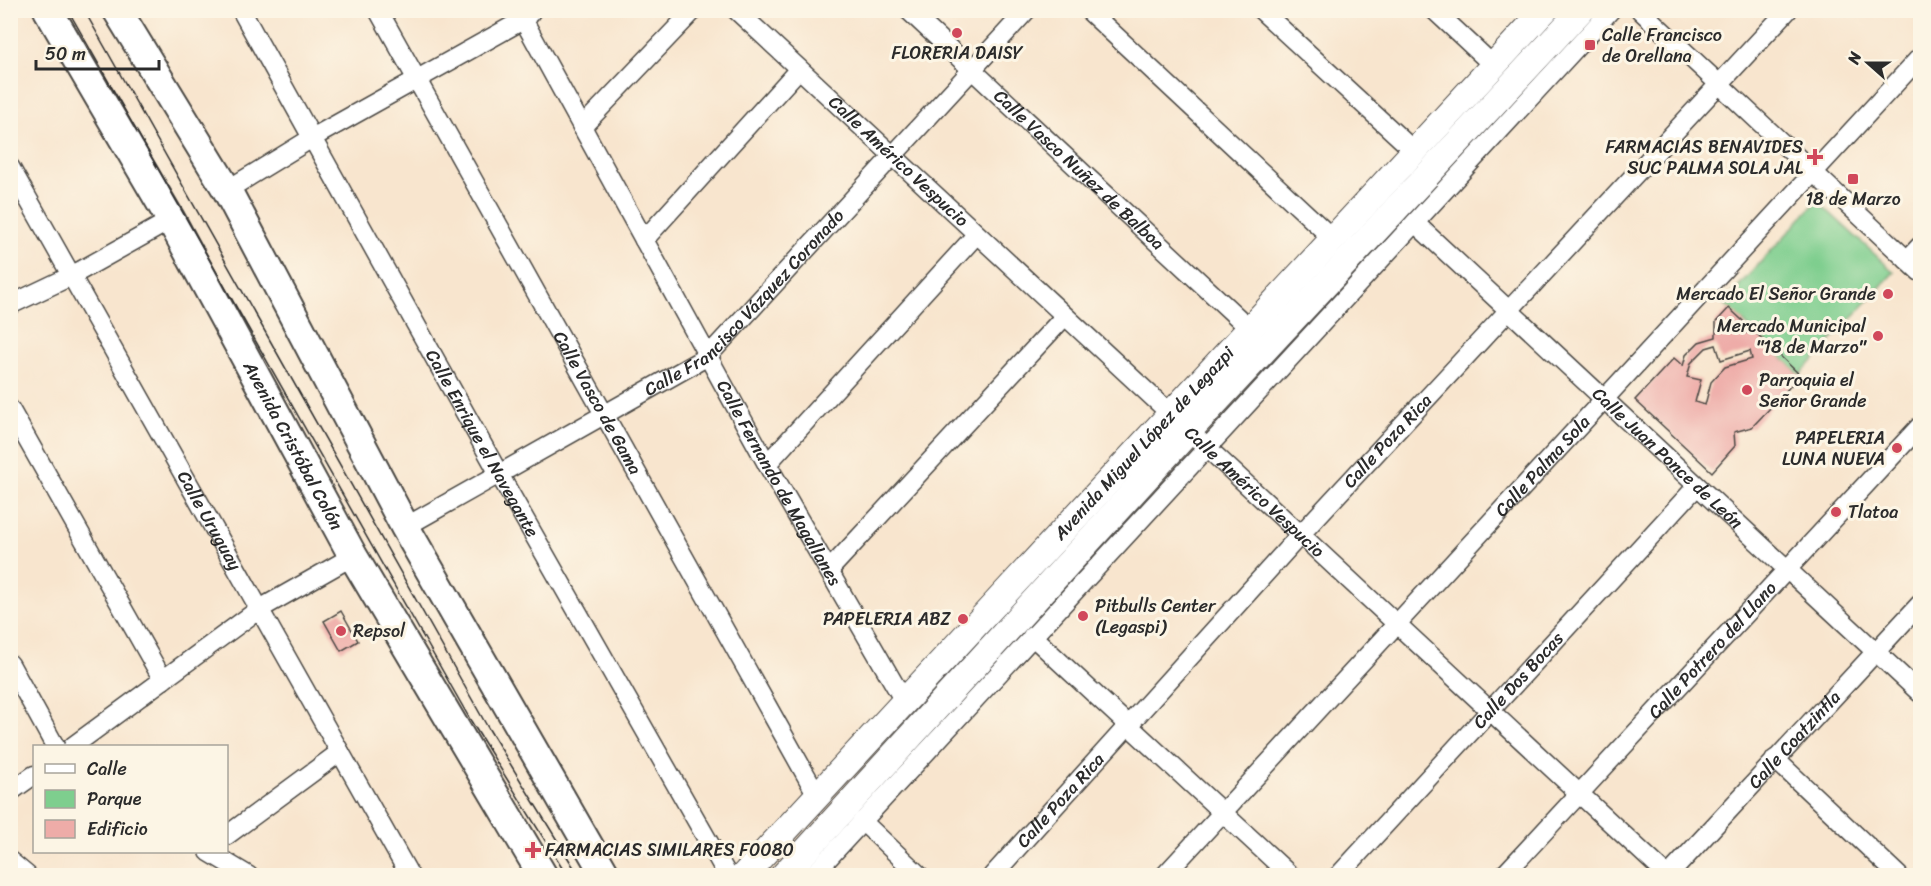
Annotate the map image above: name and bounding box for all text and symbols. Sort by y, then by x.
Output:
place label: Calle Francisco de Orellana [1602,19,1722,72]
marker: FLORERIA DAISY [950,26,964,40]
scale bar [36,33,159,71]
north arrow [1838,33,1898,93]
place label: FLORERIA DAISY [891,37,1024,69]
text: 50 m [45,38,86,70]
marker: Calle Francisco de Orellana [1583,38,1597,52]
text: N [1839,47,1870,69]
street label: Calle Vasco Nuñez de Balboa [986,81,1172,258]
street label: Calle Américo Vespucio [821,87,976,235]
place label: FARMACIAS BENAVIDES SUC PALMA SOLA JAL [1606,131,1804,184]
marker: FARMACIAS BENAVIDES SUC PALMA SOLA JAL [1808,150,1822,164]
marker: 18 de Marzo [1846,172,1860,186]
place label: 18 de Marzo [1805,183,1901,215]
street label: Calle Francisco Vázquez Coronado [638,201,852,405]
place label: Mercado El Señor Grande [1676,278,1876,310]
marker: Mercado El Señor Grande [1881,287,1895,301]
place label: Mercado Municipal "18 de Marzo" [1717,310,1868,363]
street label: Calle Vasco de Gama [544,325,651,481]
marker: Mercado Municipal "18 de Marzo" [1871,329,1885,343]
street label: Avenida Miguel López de Legazpi [1045,338,1243,548]
street label: Calle Enrique el Navegante [417,343,548,544]
street label: Avenida Cristóbal Colón [234,354,352,536]
place label: Parroquia el Señor Grande [1759,364,1867,417]
street label: Calle Fernando de Magallanes [708,374,850,592]
street label: Calle Juan Ponce de León [1584,379,1751,537]
marker: Parroquia el Señor Grande [1740,383,1754,397]
street label: Calle Poza Rica [1335,386,1440,496]
street label: Calle Palma Sola [1487,407,1598,525]
street label: Calle Américo Vespucio [1177,418,1333,566]
place label: PAPELERIA LUNA NUEVA [1782,422,1885,475]
marker: PAPELERIA LUNA NUEVA [1890,441,1904,455]
street label: Calle Uruguay [168,465,251,577]
place label: Tlatoa [1848,496,1898,528]
marker: Tlatoa [1829,505,1843,519]
street label: Calle Potrero del Llano [1640,574,1785,726]
place label: Pitbulls Center (Legaspi) [1095,590,1217,643]
place label: PAPELERIA ABZ [823,603,952,635]
marker: Pitbulls Center (Legaspi) [1076,609,1090,623]
marker: PAPELERIA ABZ [956,612,970,626]
place label: Repsol [353,615,406,647]
marker: Repsol [334,624,348,638]
street label: Calle Dos Bocas [1465,624,1572,736]
street label: Calle Coatzintla [1740,683,1849,797]
legend [33,745,228,853]
street label: Calle Poza Rica [1008,745,1112,856]
text: Calle [87,753,127,785]
text: Parque [87,783,142,815]
text: Edificio [87,813,148,845]
place label: FARMACIAS SIMILARES F0080 [545,834,794,866]
marker: FARMACIAS SIMILARES F0080 [526,843,540,857]

